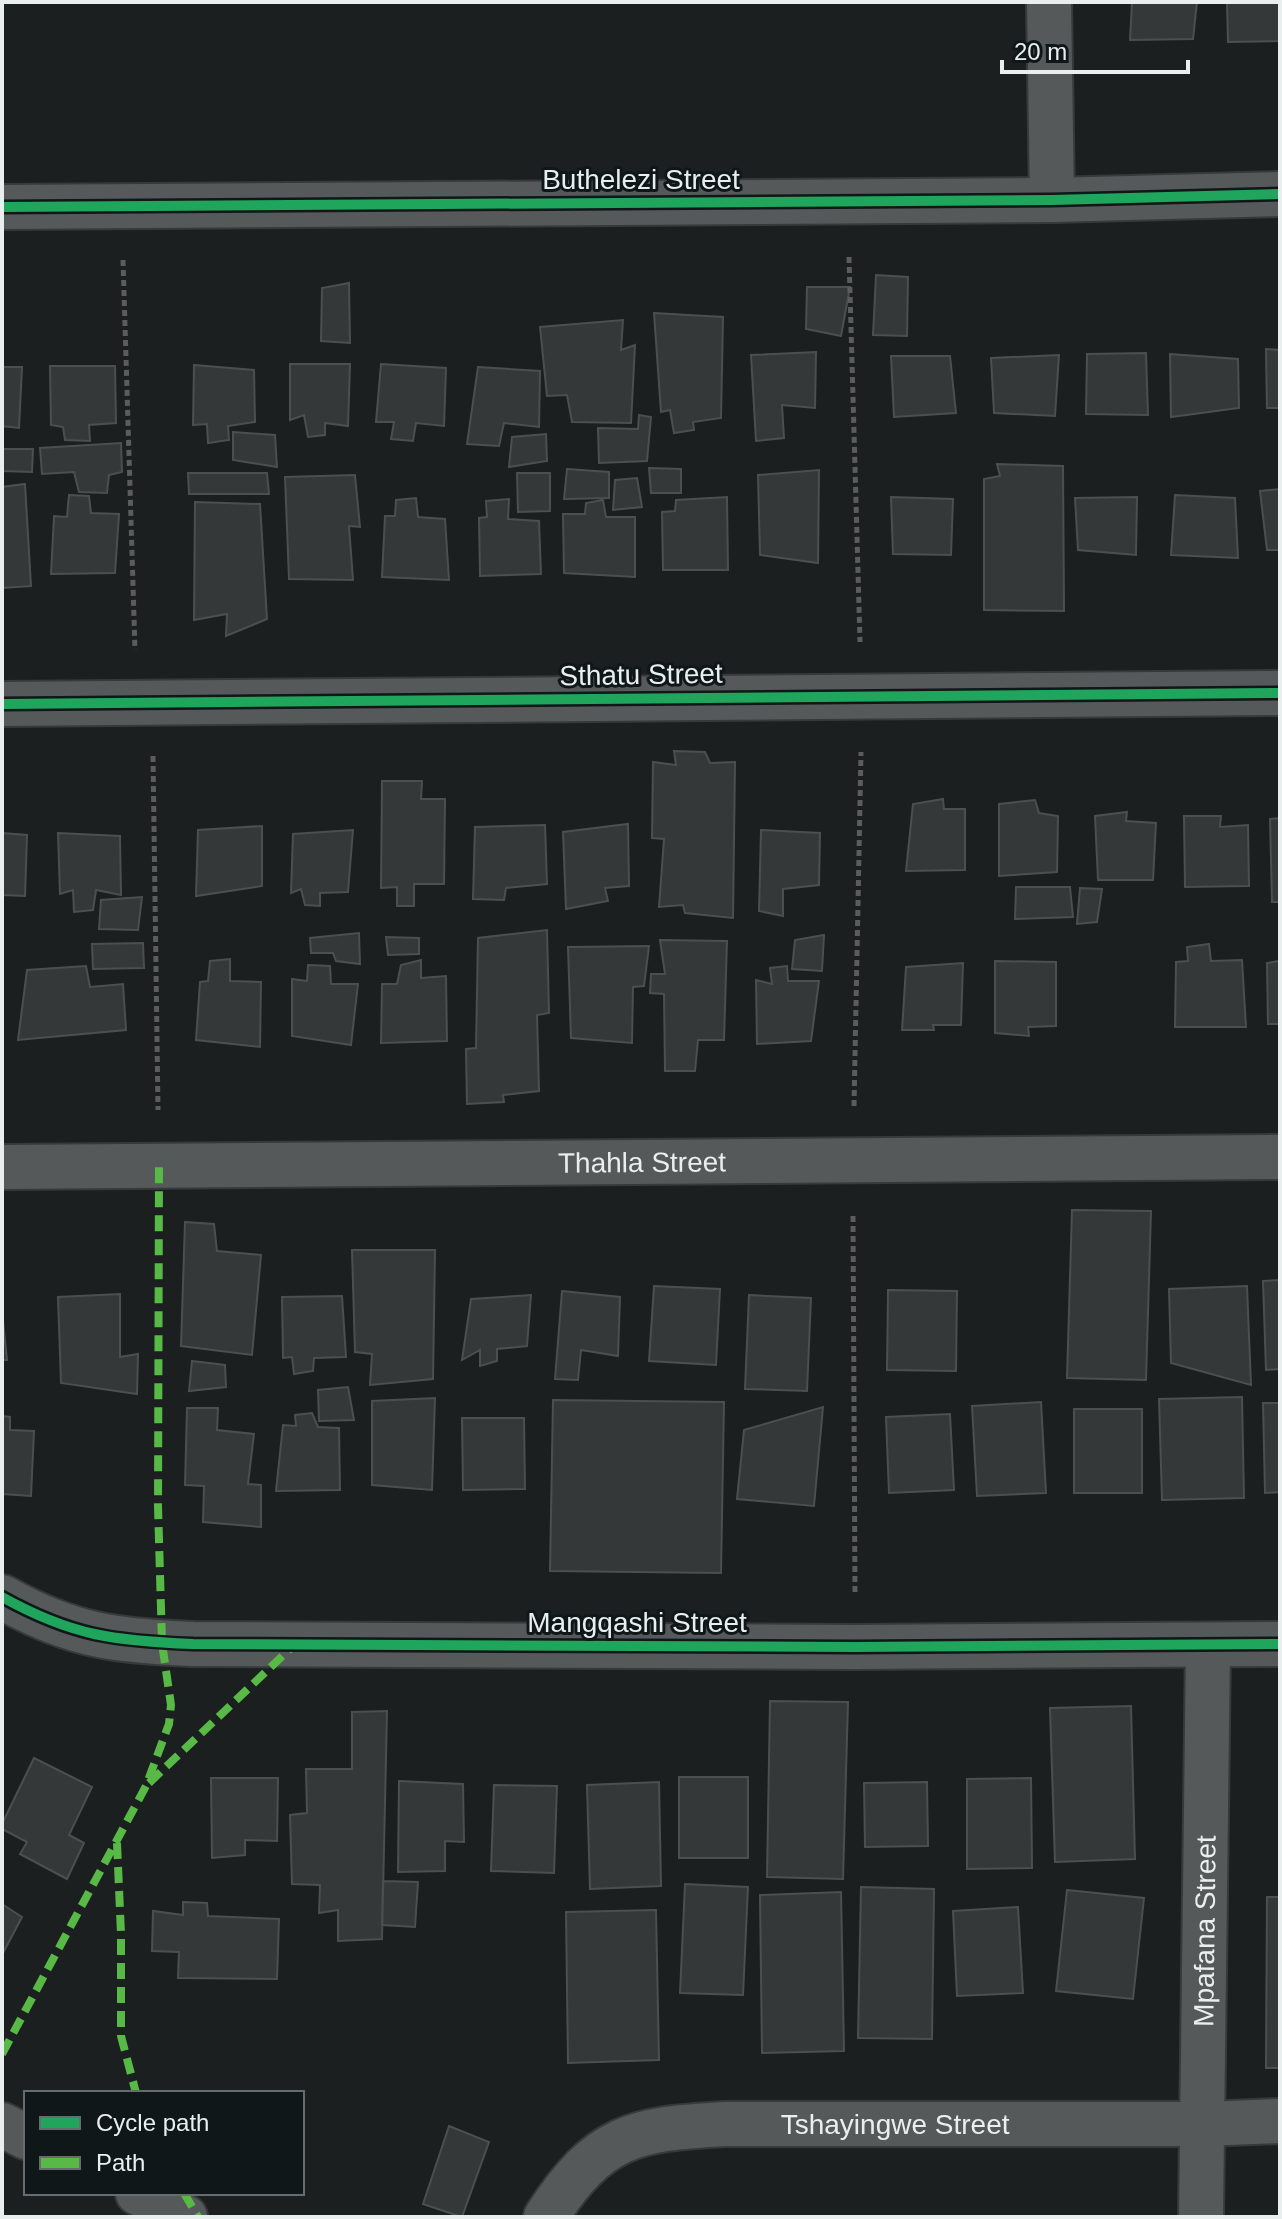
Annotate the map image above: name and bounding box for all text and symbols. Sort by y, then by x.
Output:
scale bar [1002,24,1188,74]
text: 20 m [1014,38,1067,65]
street label: Buthelezi Street [542,164,740,195]
street label: Sthatu Street [559,658,723,691]
street label: Thahla Street [558,1146,726,1179]
street label: Mangqashi Street [527,1607,747,1638]
street label: Mpafana Street [1188,1835,1222,2027]
legend [24,2091,304,2195]
text: Cycle path [96,2109,209,2136]
street label: Tshayingwe Street [781,2109,1010,2140]
text: Path [96,2149,145,2176]

